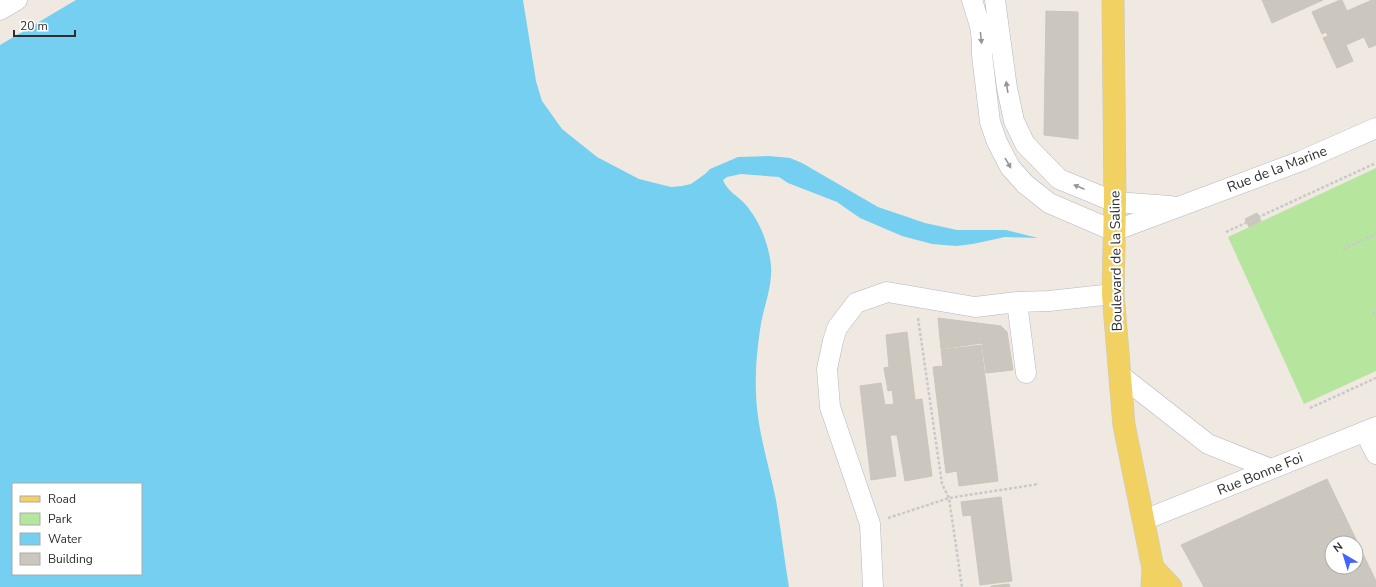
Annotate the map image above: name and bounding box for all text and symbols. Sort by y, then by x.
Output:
scale bar [14,12,75,38]
text: 20 m [20,18,48,34]
one-way arrow [978,32,985,44]
one-way arrow [1004,81,1010,93]
street label: Rue de la Marine [1224,141,1330,197]
one-way arrow [1005,157,1012,169]
one-way arrow [1073,184,1084,190]
street label: Boulevard de la Saline [1105,190,1127,332]
street label: Rue Bonne Foi [1214,448,1306,500]
legend [12,483,142,575]
text: Road [48,491,76,507]
text: Park [48,511,73,527]
text: Water [48,531,82,547]
north arrow [1324,535,1364,575]
text: N [1330,539,1346,556]
text: Building [48,551,93,567]

